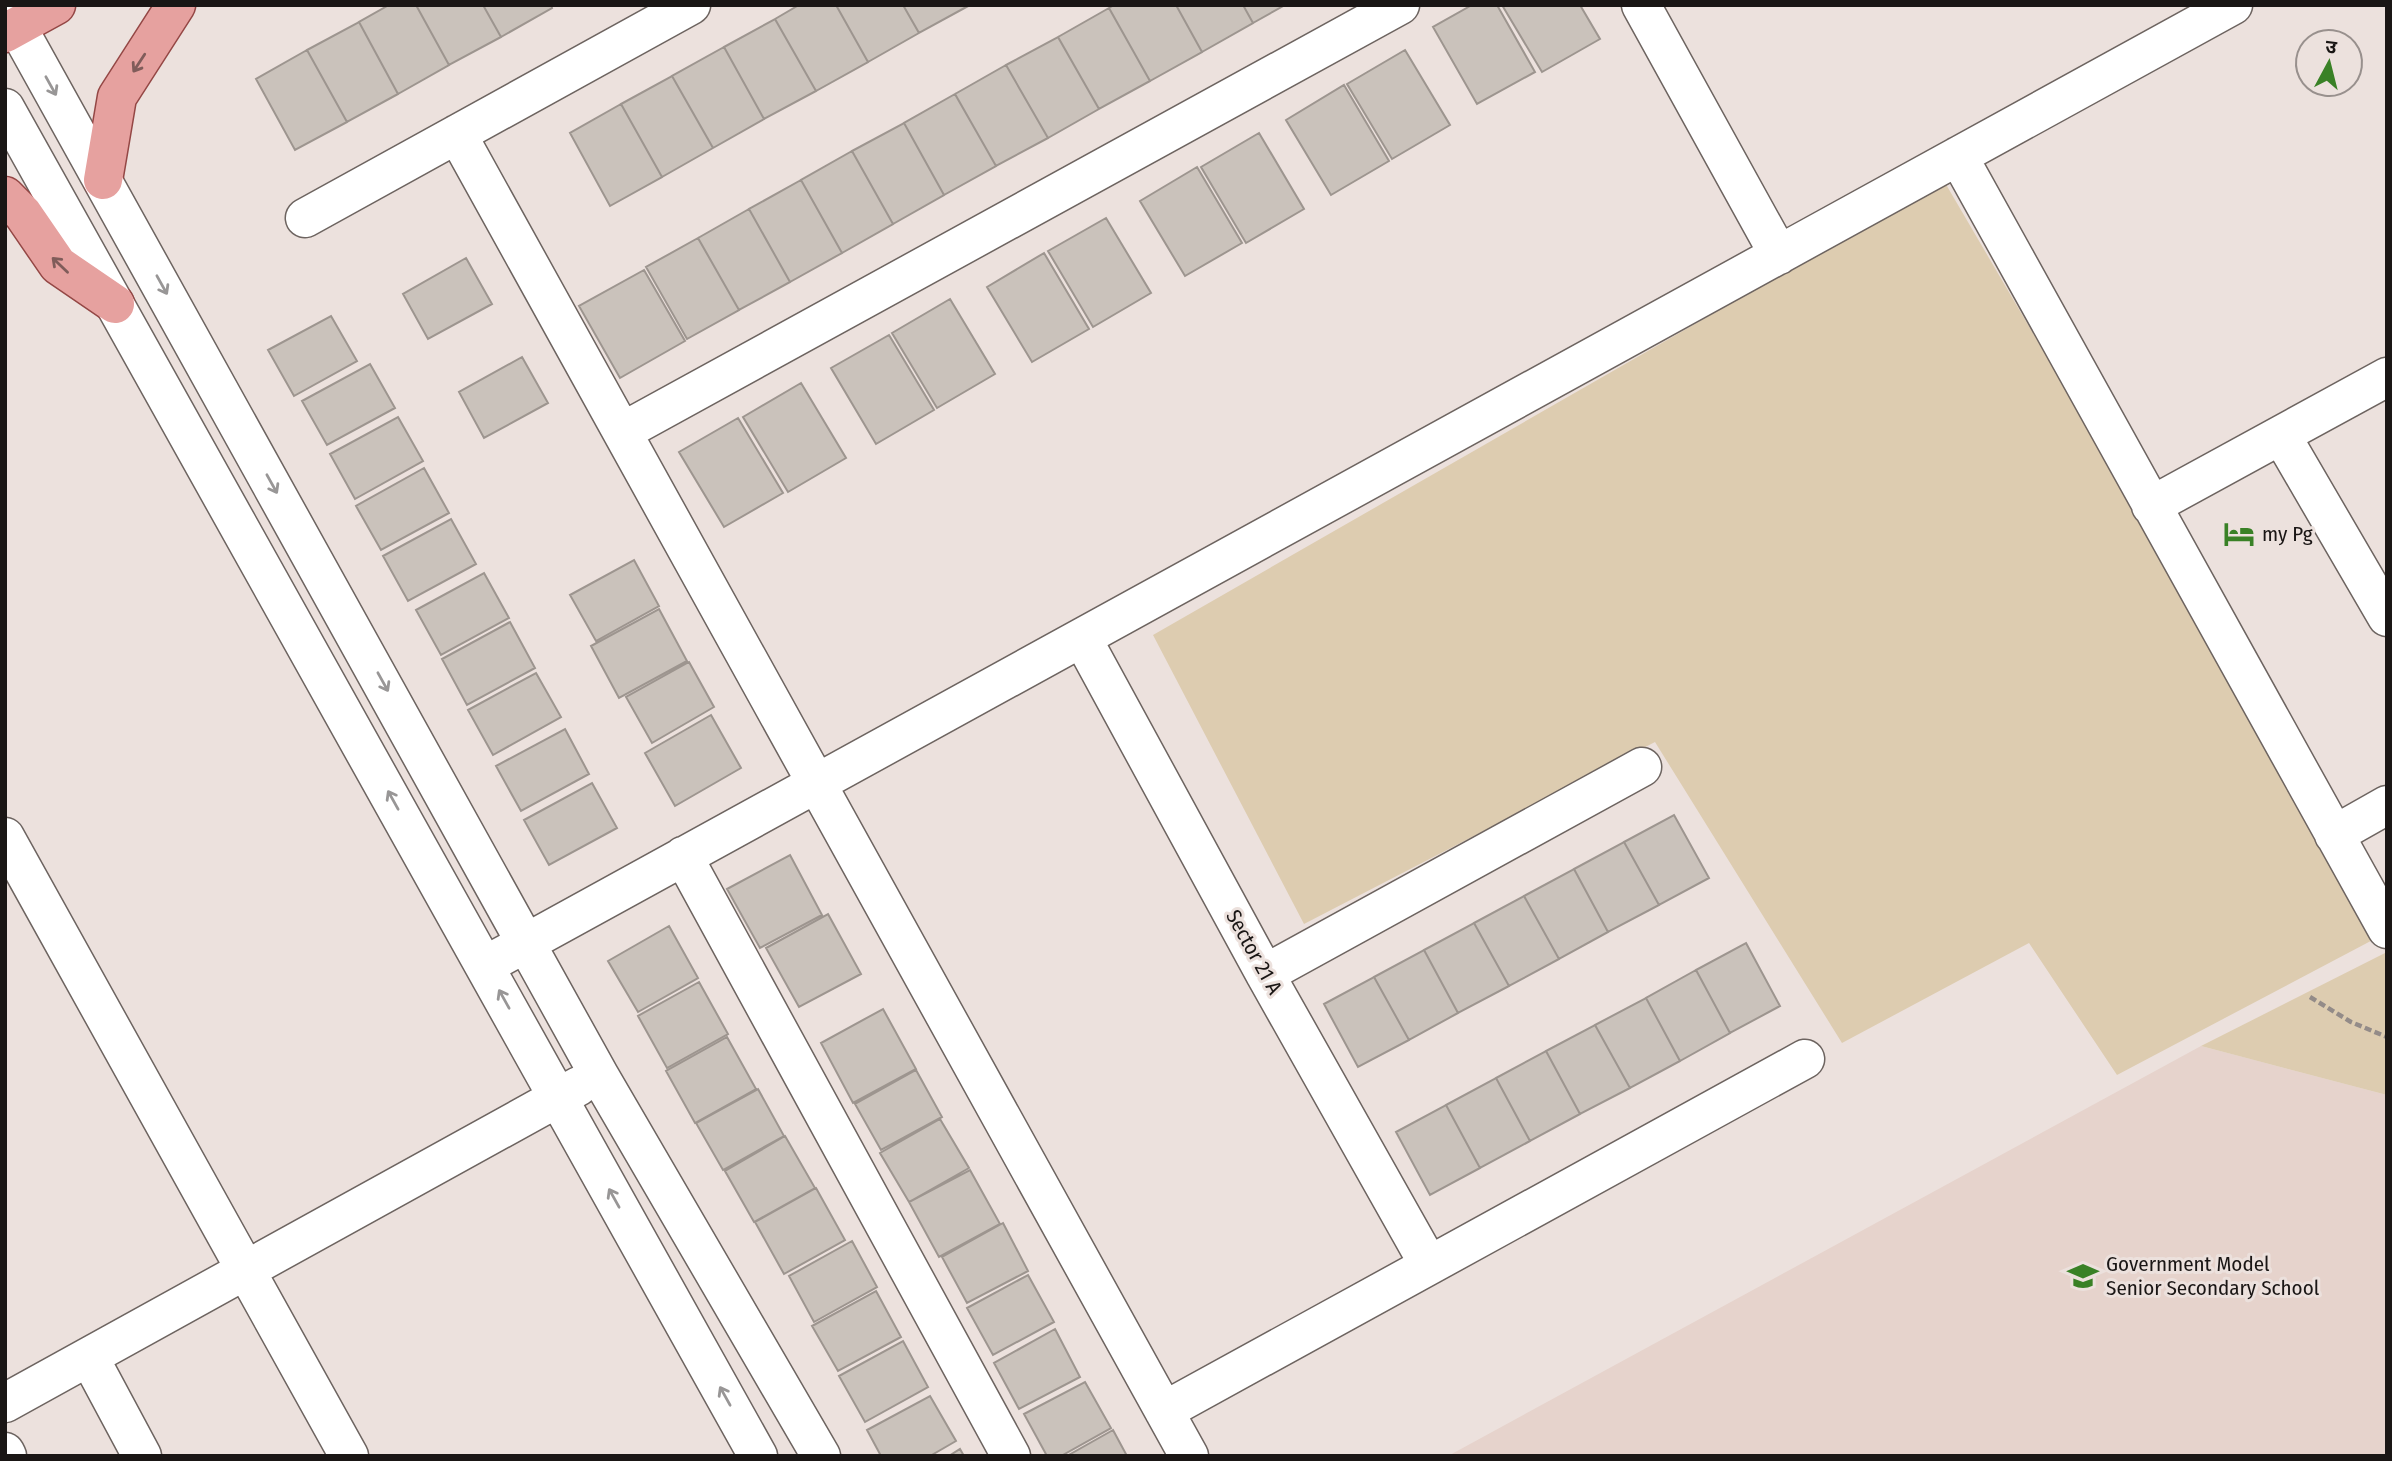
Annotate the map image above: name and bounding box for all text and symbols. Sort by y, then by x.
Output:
north arrow [2294,28,2364,98]
text: उ [2324,35,2339,59]
one-way arrow [132,52,146,72]
one-way arrow [45,75,58,96]
one-way arrow [52,256,69,273]
one-way arrow [156,274,169,295]
one-way arrow [266,473,280,493]
hotel icon: my Pg [2222,517,2256,551]
place label: my Pg [2262,521,2313,547]
one-way arrow [376,672,390,692]
one-way arrow [386,790,399,811]
street label: Sector 21 A [1220,905,1288,999]
one-way arrow [497,989,511,1009]
one-way arrow [607,1188,621,1208]
place label: Government Model Senior Secondary School [2106,1251,2320,1301]
school or university icon: Government Model Senior Secondary School [2066,1259,2100,1293]
one-way arrow [718,1386,731,1407]

